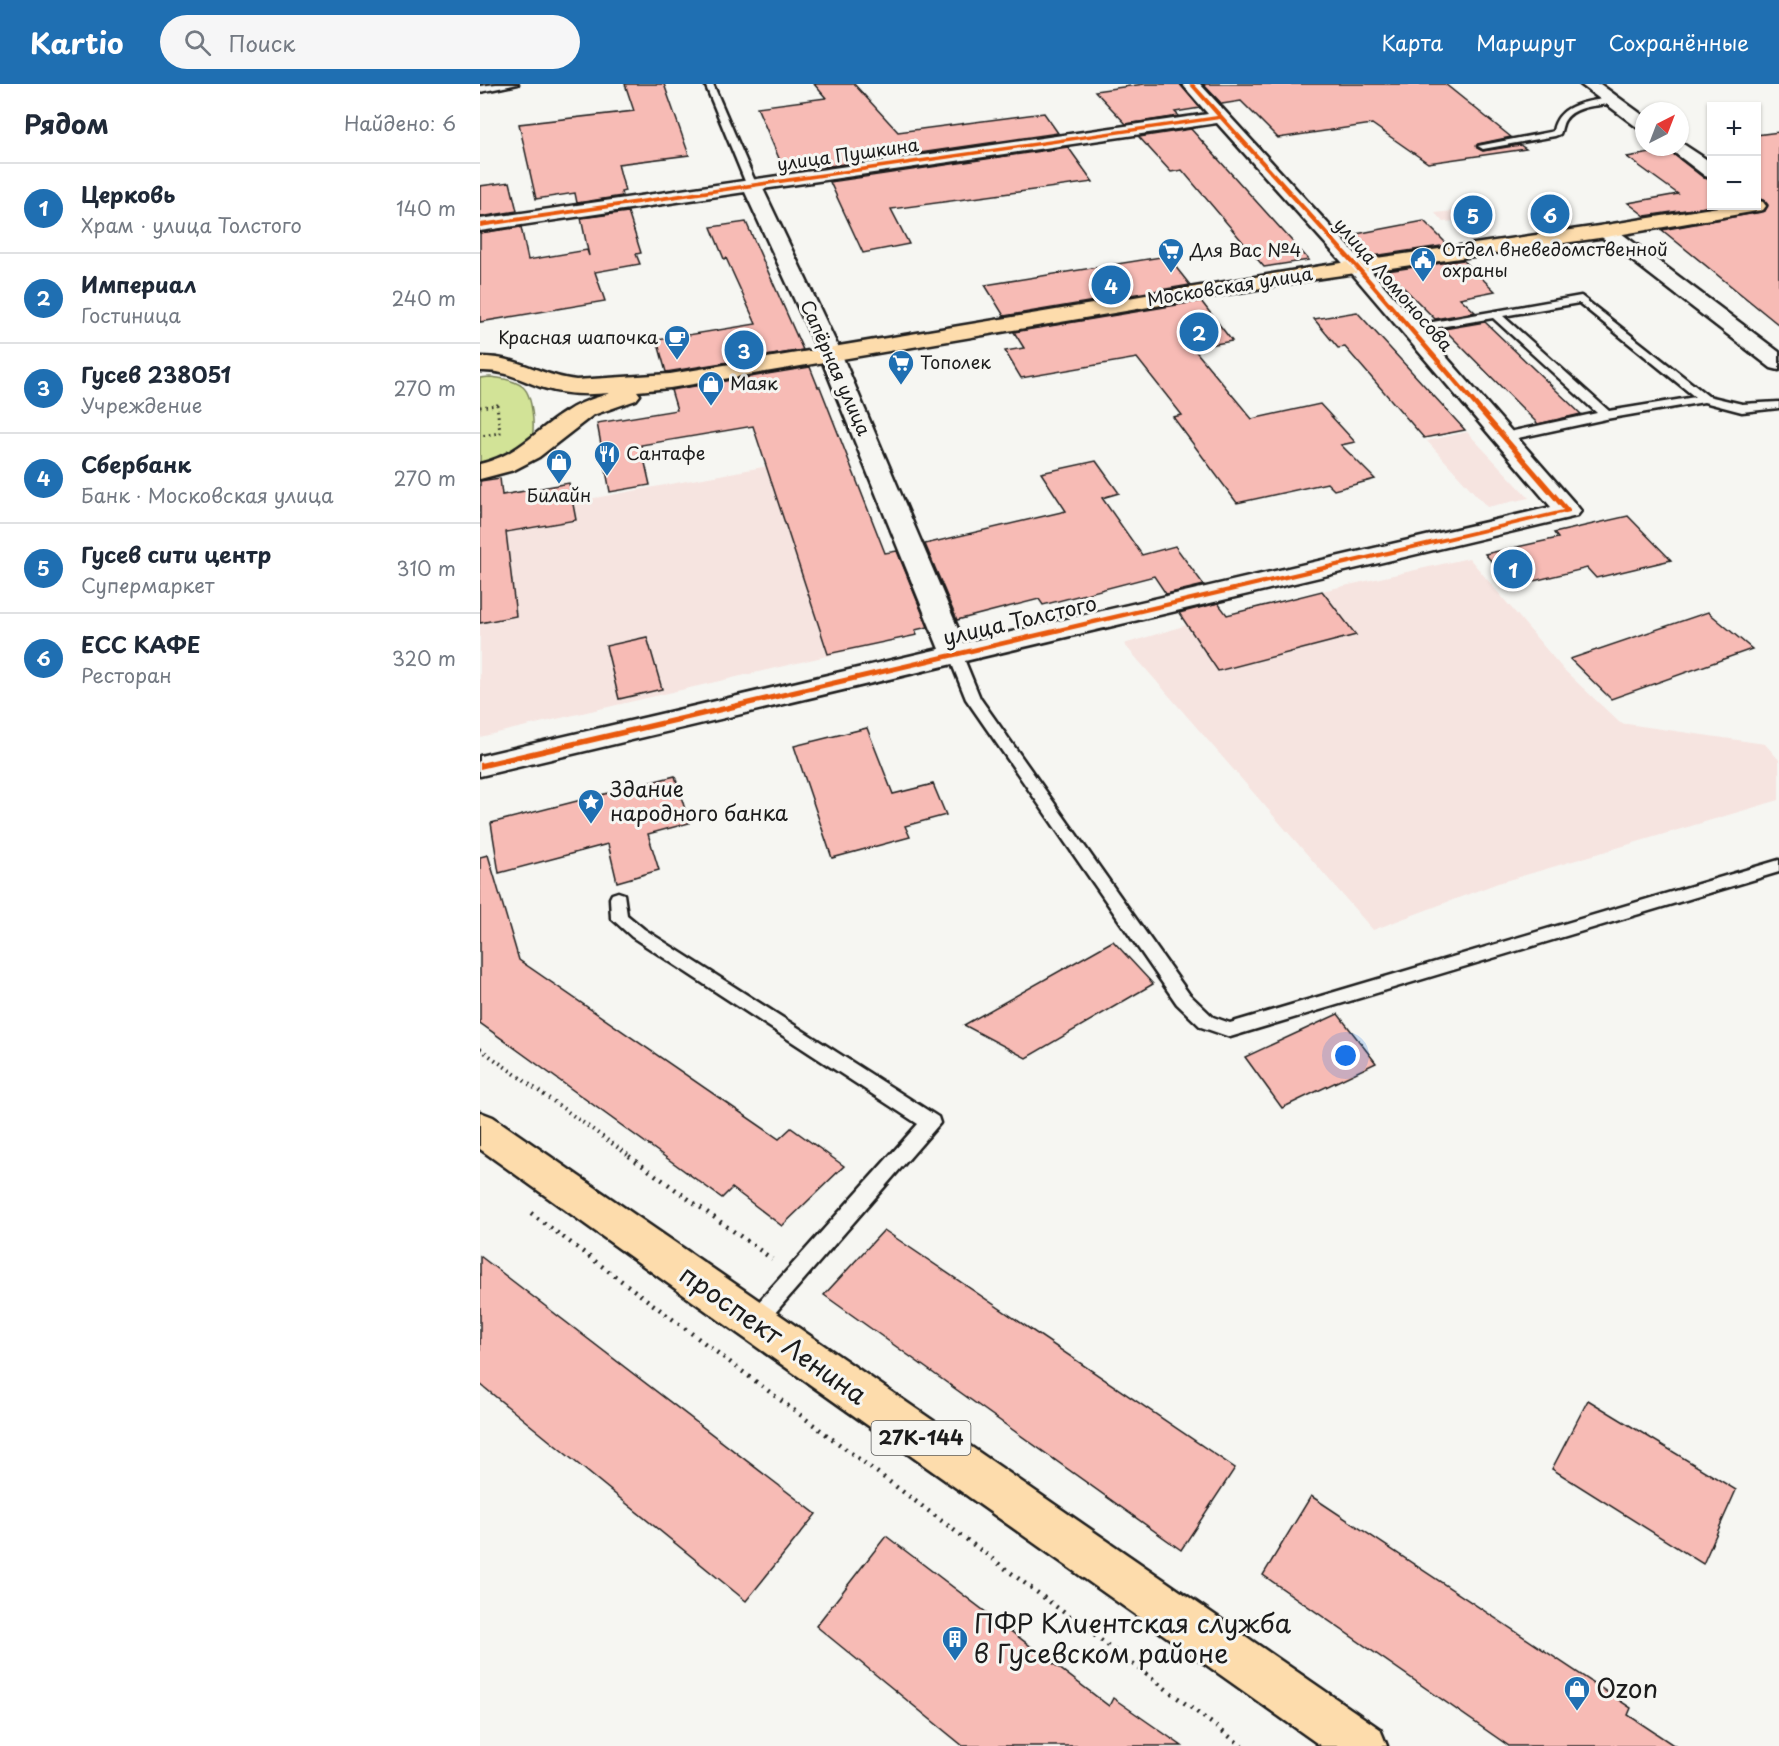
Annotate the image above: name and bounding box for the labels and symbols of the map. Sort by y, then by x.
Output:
north arrow [1635,102,1689,156]
street label: улица Пушкина [775,130,921,177]
pin: 5 [1454,192,1492,238]
pin: 6 [1530,192,1570,236]
street label: улица Ломоносова [1328,211,1460,357]
place label: Отдел вневедомственной охраны [1442,235,1668,283]
supermarket icon: Для Вас №4 [1156,236,1186,274]
place label: Для Вас №4 [1189,236,1301,263]
public building icon: Отдел вневедомственной охраны [1408,245,1438,283]
street label: Московская улица [1145,259,1315,312]
pin: 4 [1092,262,1130,308]
street label: Сапёрная улица [794,295,879,440]
pin: 2 [1180,310,1218,354]
place label: Красная шапочка [498,323,659,350]
cafe icon: Красная шапочка [662,323,692,361]
pin: 3 [724,328,764,372]
supermarket icon: Тополек [886,348,916,386]
place label: Тополек [920,348,991,375]
shop icon: Маяк [696,369,726,407]
place label: Маяк [730,369,778,396]
restaurant icon: Сантафе [592,439,622,477]
place label: Сантафе [626,439,705,466]
shop icon: Билайн [544,447,574,485]
place label: Билайн [527,481,591,508]
pin: 1 [1494,546,1532,592]
street label: улица Толстого [939,586,1100,652]
place label: Здание народного банка [610,772,788,828]
place icon: Здание народного банка [576,787,606,825]
your location [1331,1041,1360,1070]
street label: проспект Ленина [672,1254,876,1414]
road number: 27К-144 [872,1421,970,1455]
place label: ПФР Клиентская служба в Гусевском районе [974,1603,1292,1672]
building icon: ПФР Клиентская служба в Гусевском районе [940,1624,970,1662]
place label: Ozon [1596,1668,1658,1707]
shop icon: Ozon [1562,1674,1592,1712]

